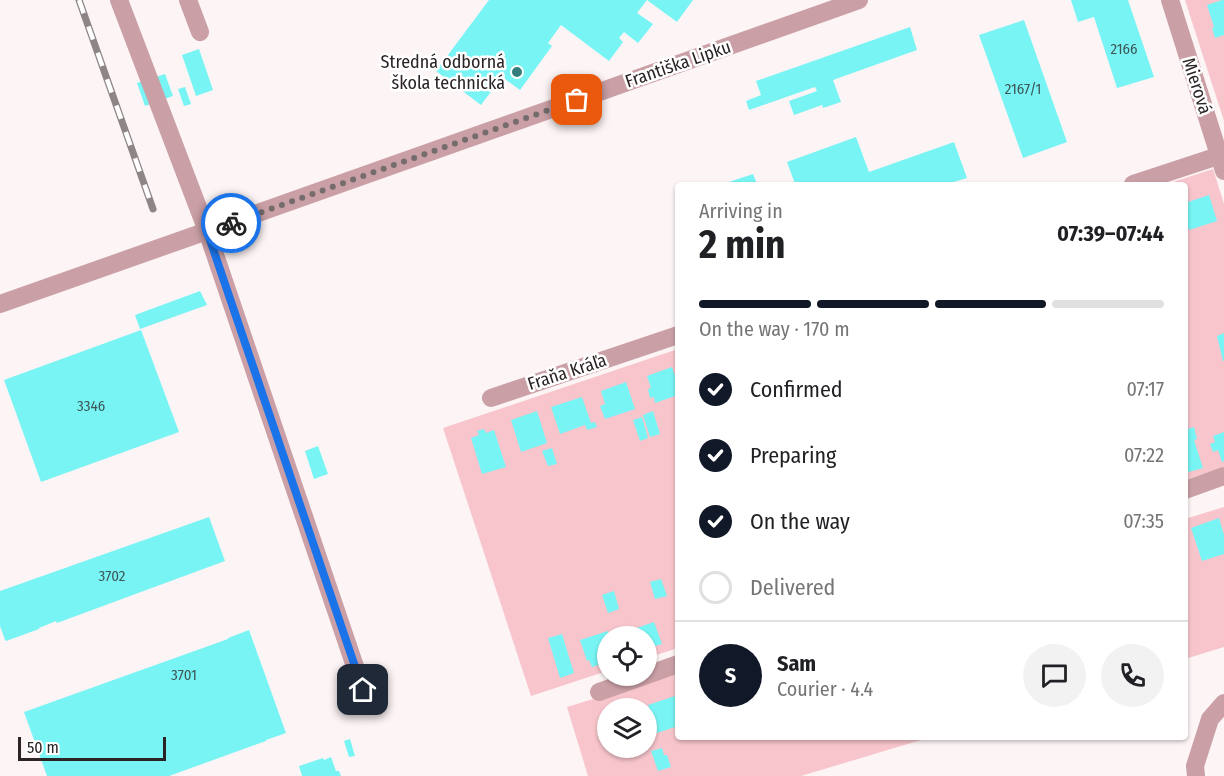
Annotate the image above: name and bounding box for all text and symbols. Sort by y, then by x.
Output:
street label: Františka Lipku [622,36,734,92]
house number: 2166 [1110,40,1138,58]
place label: Stredná odborná škola technická [381,51,505,94]
street label: Mierová [1178,55,1216,117]
marker: Stredná odborná škola technická [510,65,524,79]
pin [551,74,602,125]
house number: 2167/1 [1005,80,1041,98]
icon: bag [560,83,593,116]
courier [201,193,261,253]
text: Arriving in [699,199,783,223]
icon: bike [215,207,248,240]
text: 07:39–07:44 [1057,220,1164,247]
text: 2 min [699,222,785,268]
text: On the way · 170 m [699,317,850,341]
street label: Fraňa Kráľa [525,349,609,395]
icon: check [699,373,732,406]
text: Confirmed [750,376,843,403]
text: 07:17 [1127,377,1164,401]
house number: 3346 [77,397,105,415]
icon: check [699,439,732,472]
text: Preparing [750,442,836,469]
text: 07:22 [1124,443,1164,467]
icon: check [699,505,732,538]
text: On the way [750,508,850,535]
text: 07:35 [1123,509,1164,533]
house number: 3702 [99,567,126,585]
text: Delivered [750,574,835,601]
map controls [597,626,657,758]
button: locate [597,626,657,686]
button: chat [1023,644,1086,707]
button: phone [1101,644,1164,707]
text: Sam [777,650,816,677]
text: S [725,662,736,689]
pin [337,664,388,715]
house number: 3701 [171,666,197,684]
icon: home [346,673,379,706]
text: Courier · 4.4 [777,677,873,701]
button: layers [597,698,657,758]
scale bar [18,734,166,762]
text: 50 m [27,738,59,757]

